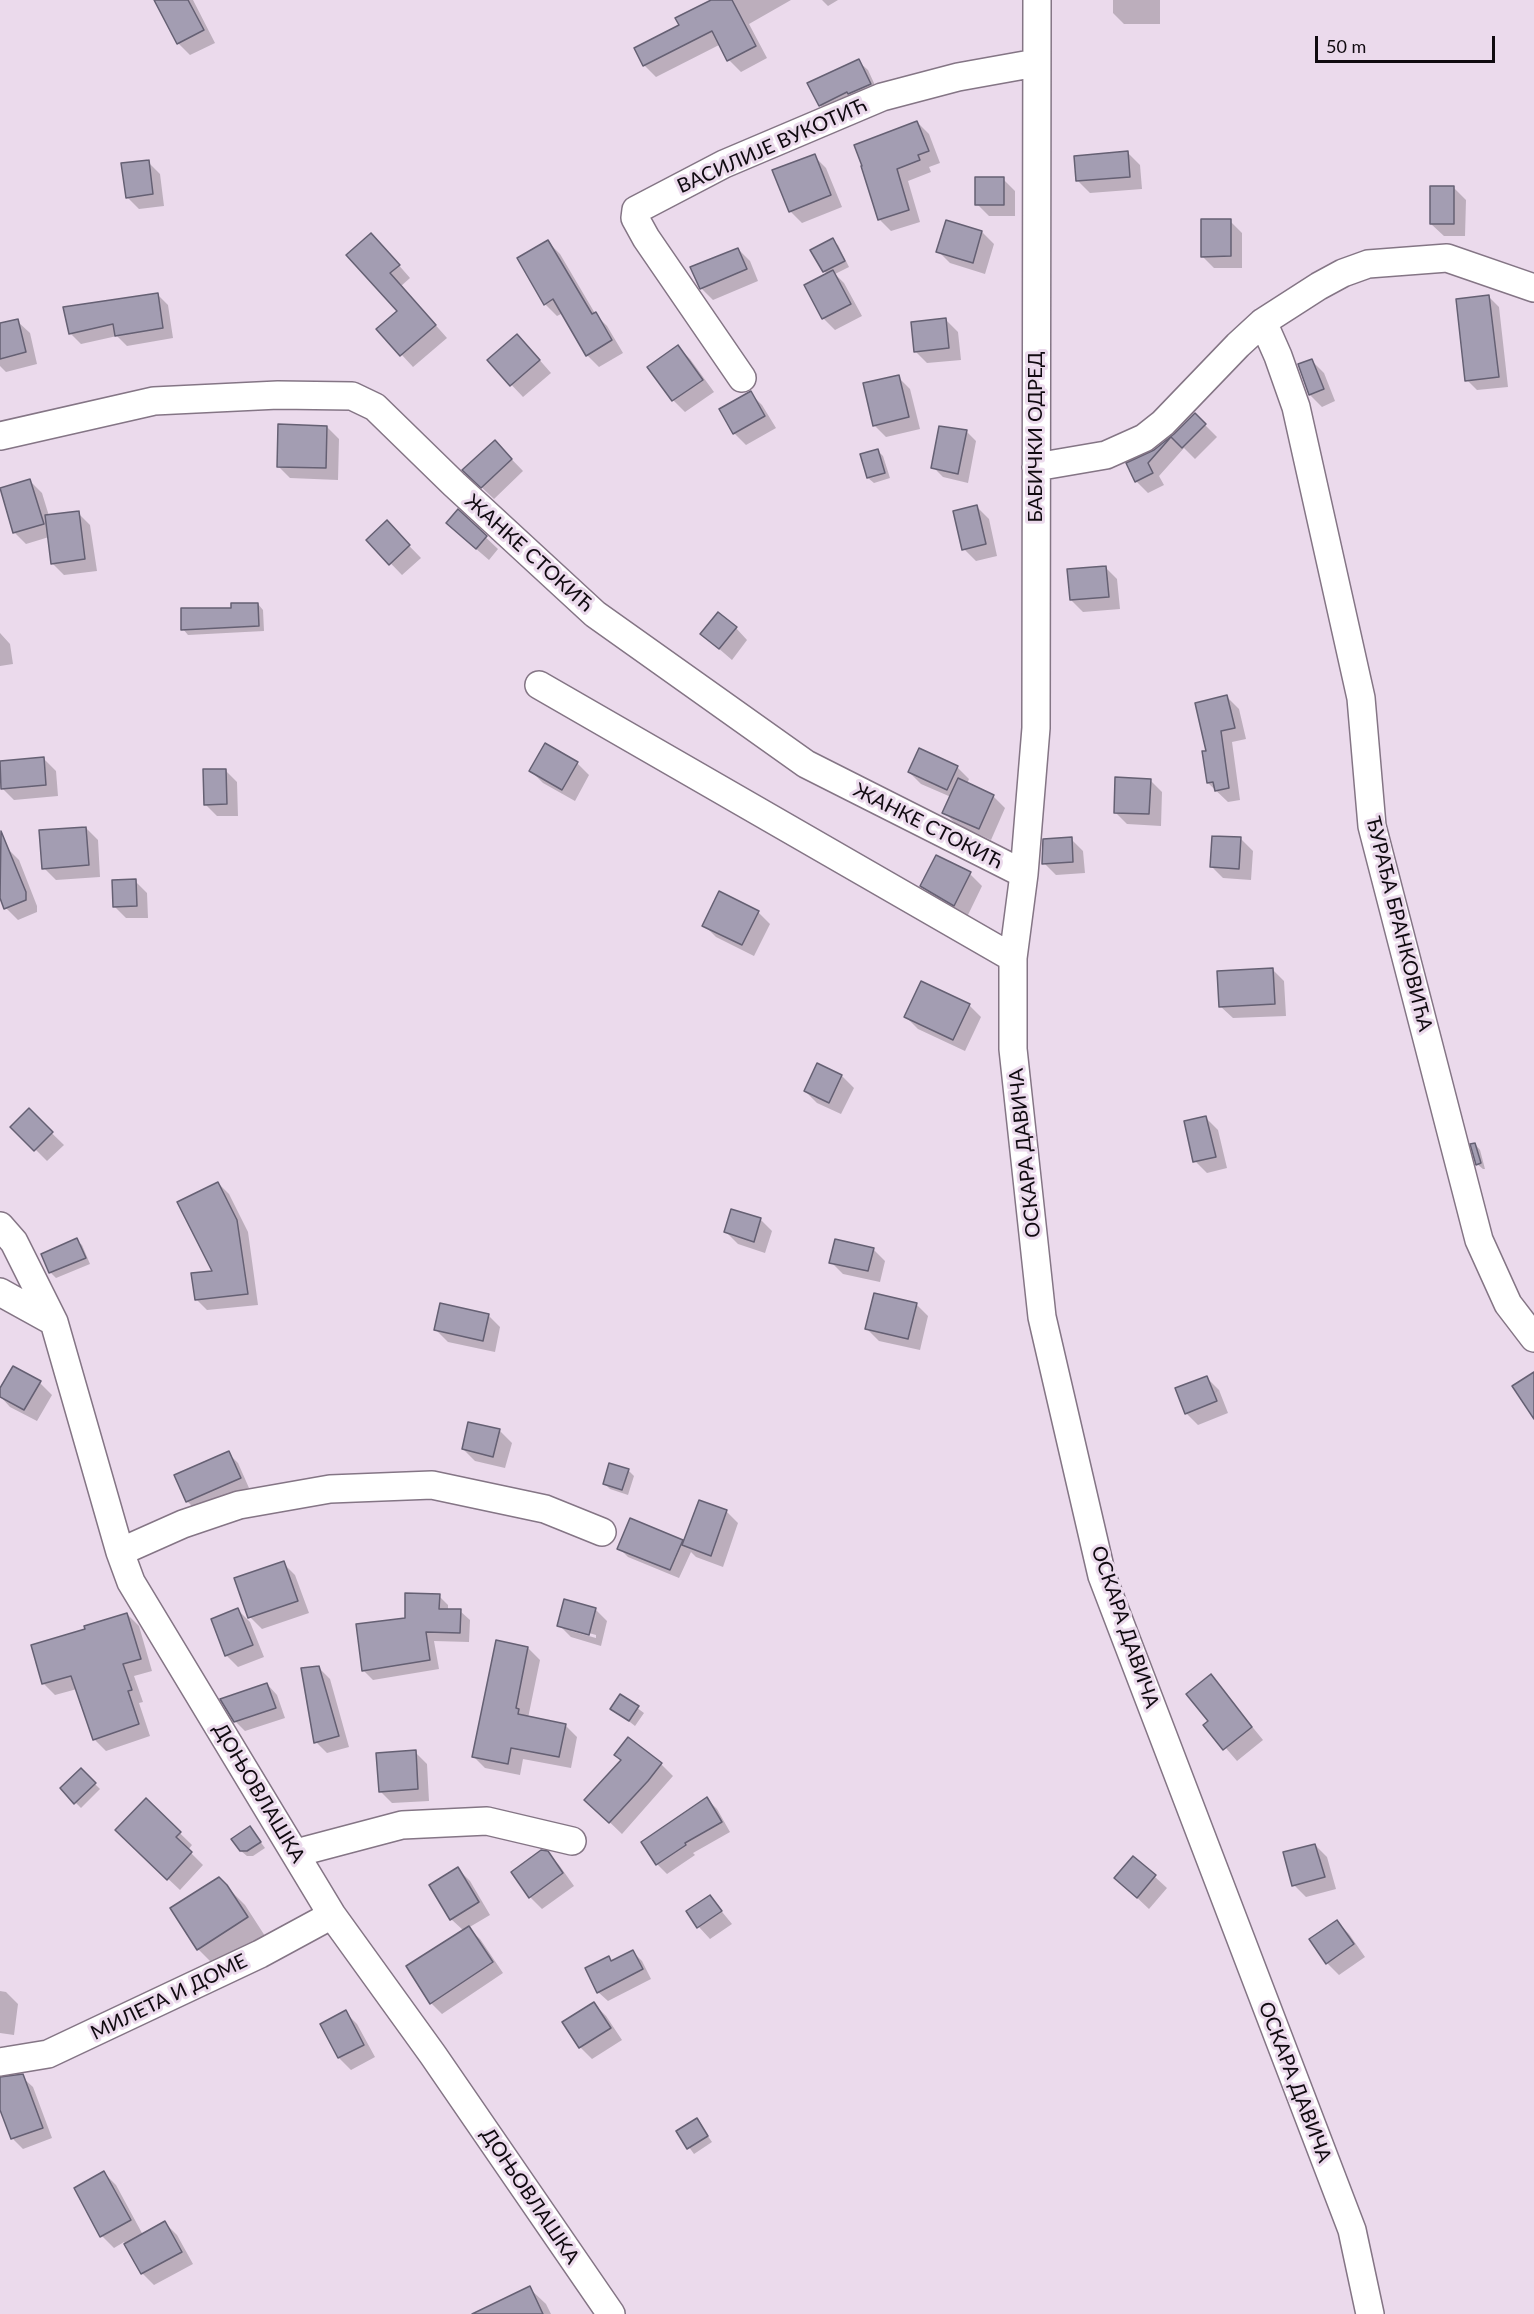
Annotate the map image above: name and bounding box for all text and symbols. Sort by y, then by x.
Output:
scale bar [1318,24,1498,62]
text: 50 m [1326,35,1366,57]
street label: ВАСИЛИЈЕ ВУКОТИЋ [674,93,870,199]
street label: БАБИЧКИ ОДРЕД [1024,352,1048,522]
street label: ЖАНКЕ СТОКИЋ [460,489,598,617]
street label: ЖАНКЕ СТОКИЋ [850,778,1006,874]
street label: ЂУРАЂА БРАНКОВИЋА [1361,814,1437,1034]
street label: ОСКАРА ДАВИЧА [1004,1067,1046,1239]
street label: ОСКАРА ДАВИЧА [1086,1543,1164,1711]
street label: ДОЊОВЛАШКА [208,1719,310,1867]
street label: МИЛЕТА И ДОМЕ [87,1949,251,2045]
street label: ОСКАРА ДАВИЧА [1253,1998,1337,2166]
street label: ДОЊОВЛАШКА [476,2124,584,2268]

